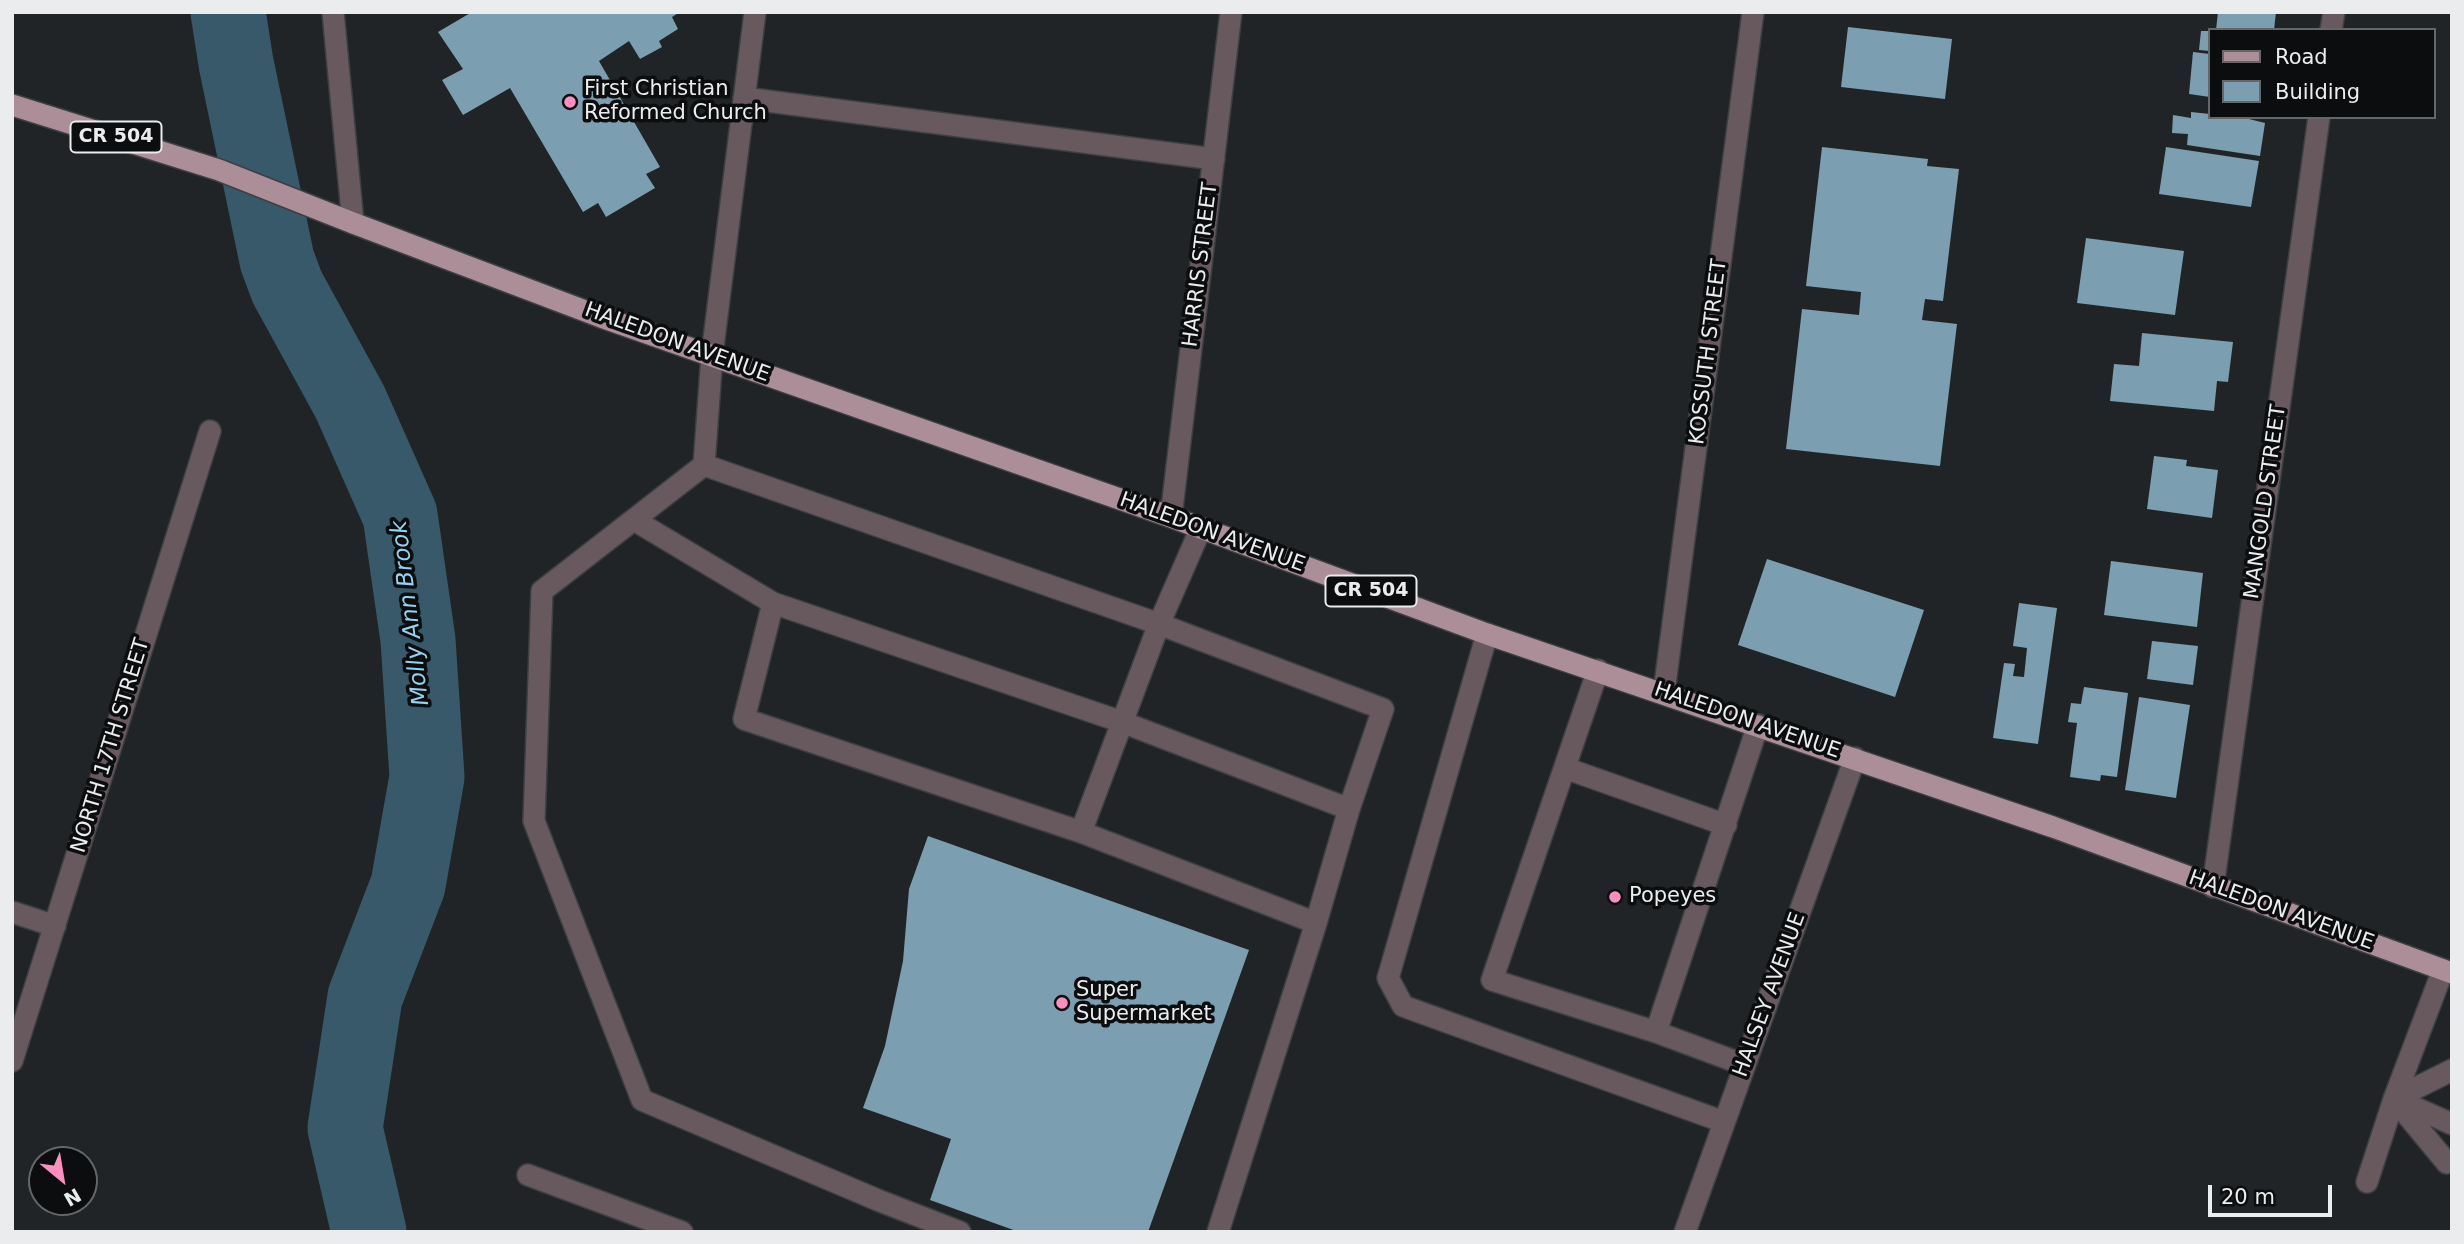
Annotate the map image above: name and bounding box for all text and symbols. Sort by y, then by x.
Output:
legend [2208,28,2436,119]
text: Road [2275,45,2328,69]
place label: First Christian Reformed Church [584,77,767,127]
text: Building [2275,80,2360,104]
marker: First Christian Reformed Church [562,94,578,110]
road number: CR 504 [71,122,162,153]
street label: HARRIS STREET [1178,181,1224,349]
street label: KOSSUTH STREET [1685,258,1733,446]
street label: HALEDON AVENUE [581,298,773,388]
street label: MANGOLD STREET [2240,403,2292,601]
street label: HALEDON AVENUE [1116,488,1308,578]
water label: Molly Ann Brook [386,519,436,707]
road number: CR 504 [1326,576,1416,606]
street label: NORTH 17TH STREET [66,636,156,856]
street label: HALEDON AVENUE [1651,677,1843,765]
street label: HALEDON AVENUE [2185,866,2377,956]
place label: Popeyes [1629,884,1716,910]
marker: Popeyes [1607,889,1623,905]
street label: HALSEY AVENUE [1729,909,1811,1081]
place label: Super Supermarket [1076,978,1212,1028]
marker: Super Supermarket [1054,995,1070,1011]
north arrow [28,1146,98,1216]
scale bar [2212,1170,2336,1214]
text: N [60,1184,85,1211]
text: 20 m [2221,1185,2275,1209]

